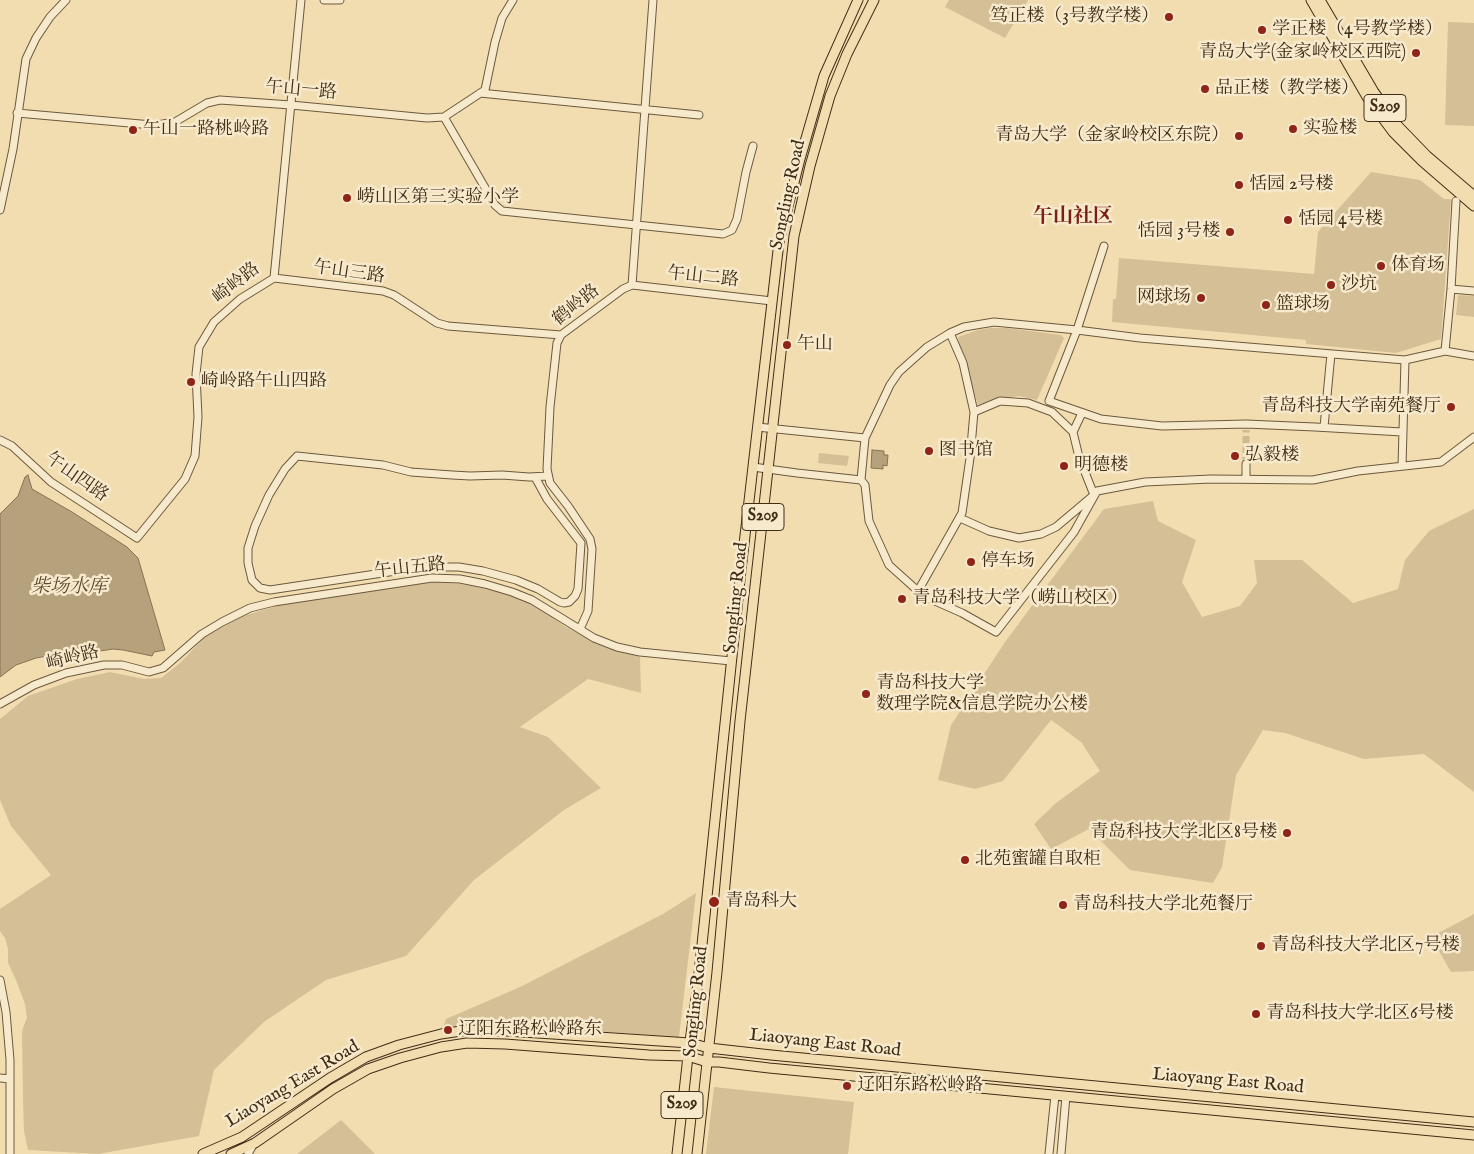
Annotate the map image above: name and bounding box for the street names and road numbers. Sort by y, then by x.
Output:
street label: 午山一路 [264,77,338,105]
road number: S209 [1364,95,1406,122]
street label: Songling Road [767,138,811,252]
street label: 午山三路 [312,257,386,289]
street label: 崎岭路 [209,259,265,309]
street label: 午山二路 [666,263,740,293]
street label: 鹤岭路 [549,281,605,331]
street label: 午山四路 [40,449,112,507]
road number: S209 [742,504,784,530]
street label: Songling Road [720,541,754,655]
street label: 午山五路 [373,554,447,584]
street label: 崎岭路 [44,642,102,676]
street label: Songling Road [680,945,714,1059]
street label: Liaoyang East Road [748,1025,902,1063]
street label: Liaoyang East Road [222,1037,364,1133]
street label: Liaoyang East Road [1151,1065,1305,1099]
road number: S209 [661,1092,703,1118]

